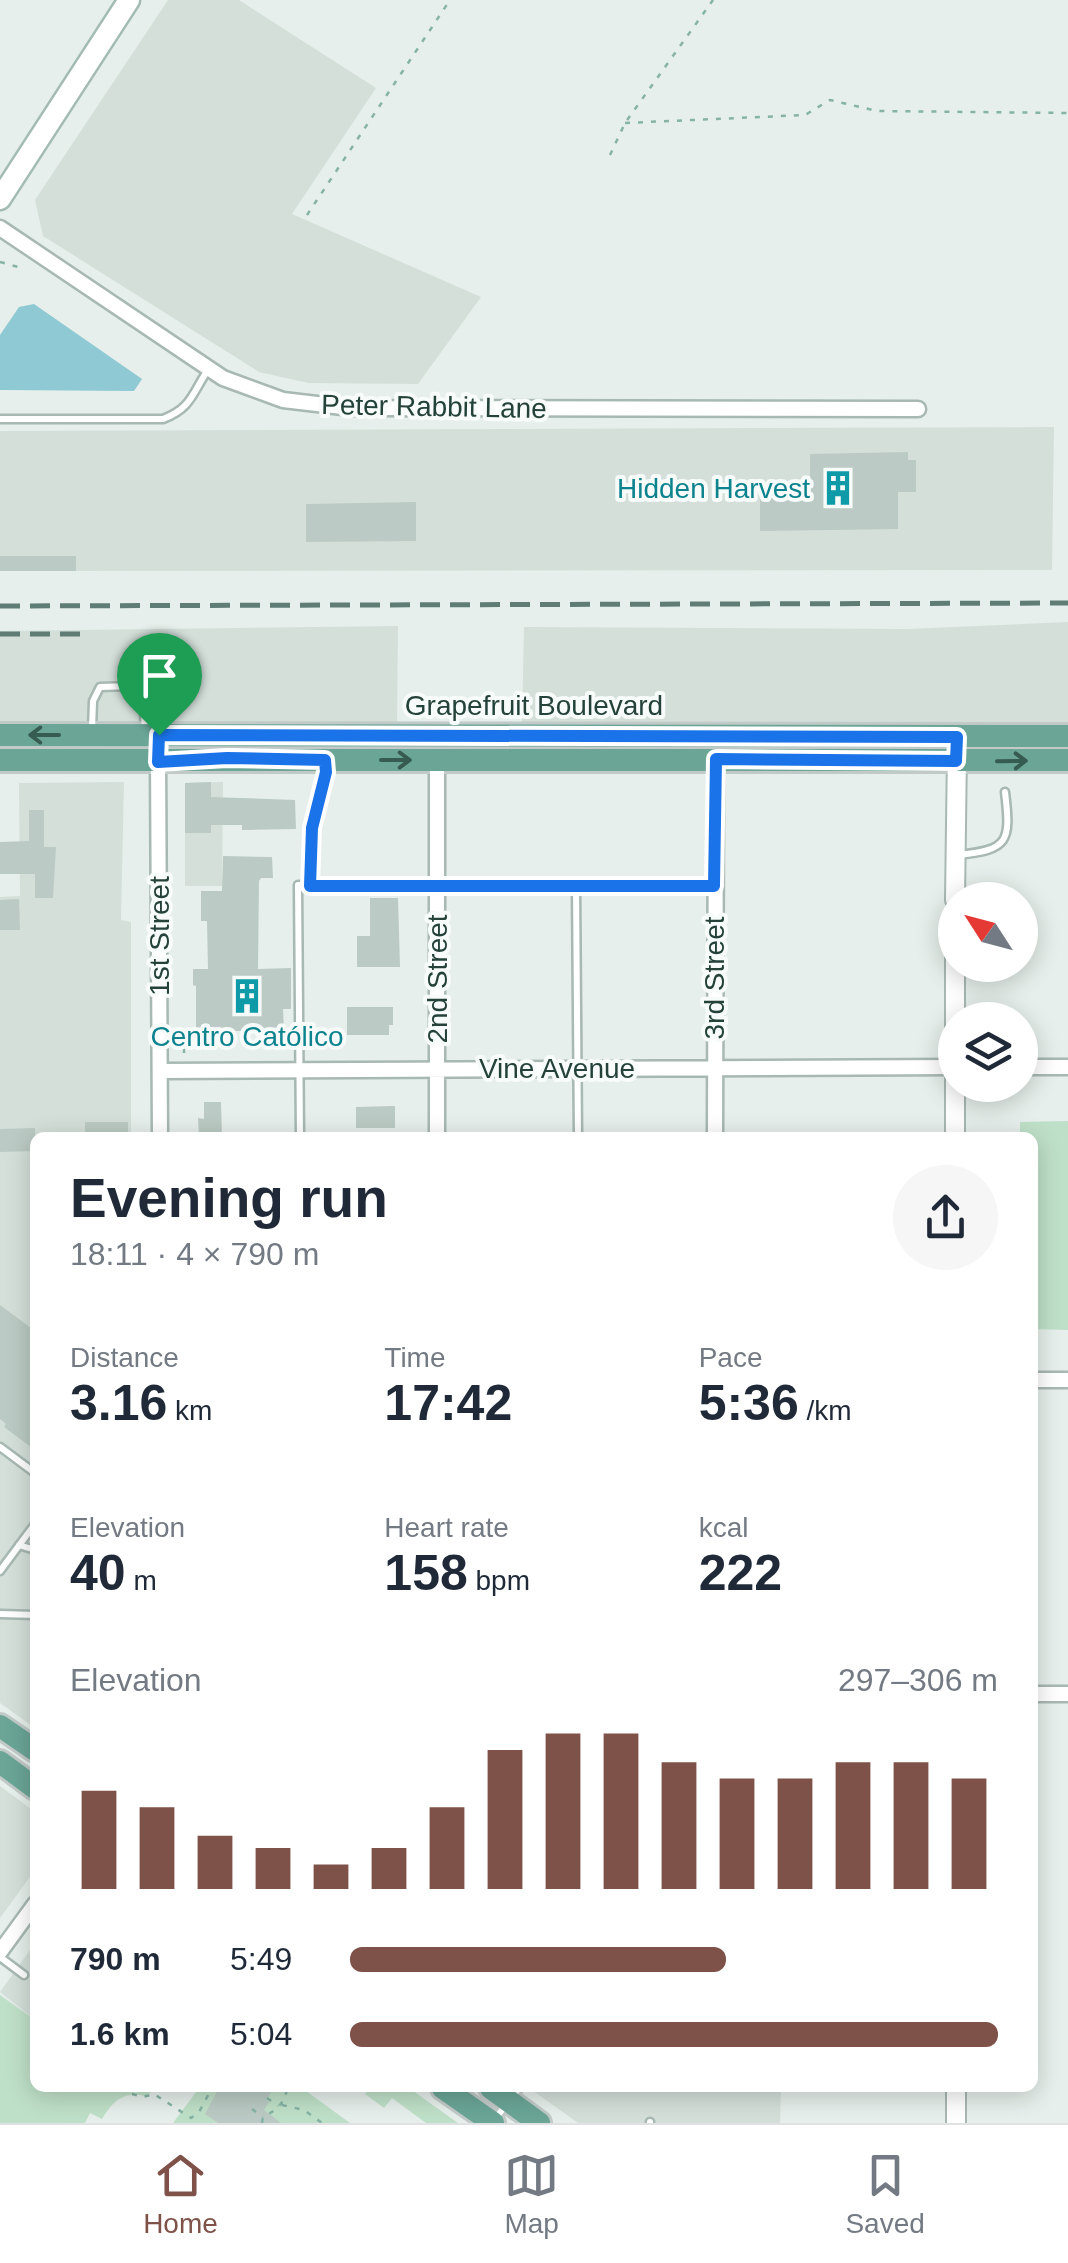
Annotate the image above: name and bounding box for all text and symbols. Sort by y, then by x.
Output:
street label: Peter Rabbit Lane [321,389,547,424]
building icon: Hidden Harvest [819,469,857,507]
place label: Hidden Harvest [617,473,810,504]
pin [117,633,202,736]
icon: arrive [132,648,187,703]
street label: Grapefruit Boulevard [405,690,663,721]
one-way arrow [29,726,62,744]
one-way arrow [378,750,411,770]
one-way arrow [996,751,1028,770]
street label: 1st Street [144,876,175,996]
north arrow [938,882,1038,982]
map controls [938,882,1038,1102]
street label: 2nd Street [422,914,453,1044]
street label: 3rd Street [699,916,730,1039]
building icon: Centro Católico [228,977,266,1015]
button: layers [938,1002,1038,1102]
place label: Centro Católico [151,1021,343,1052]
street label: Vine Avenue [479,1053,635,1084]
button: share [893,1165,998,1270]
text: Evening run [70,1167,388,1229]
text: 18:11 · 4 × 790 m [70,1236,319,1272]
text: Distance [70,1342,179,1373]
text: Time [384,1342,446,1373]
text: Pace [699,1342,762,1373]
text: 3.16 [70,1375,167,1431]
text: 17:42 [384,1375,512,1431]
text: 5:36 [699,1375,799,1431]
text: km [167,1395,212,1426]
text: /km [799,1395,852,1426]
text: Elevation [70,1512,185,1543]
text: Heart rate [384,1512,509,1543]
text: kcal [699,1512,748,1543]
text: 40 [70,1545,126,1601]
text: 158 [384,1545,468,1601]
text: 222 [699,1545,782,1601]
text: m [126,1565,157,1596]
text: bpm [468,1565,530,1596]
text: Elevation [70,1662,202,1698]
text: 297–306 m [838,1662,998,1698]
text: 790 m [70,1941,161,1977]
text: 5:49 [230,1941,292,1977]
text: 1.6 km [70,2016,170,2052]
text: 5:04 [230,2016,292,2052]
tab: Home [143,2148,218,2240]
tab: Map [504,2148,559,2240]
tab: Saved [845,2148,925,2240]

